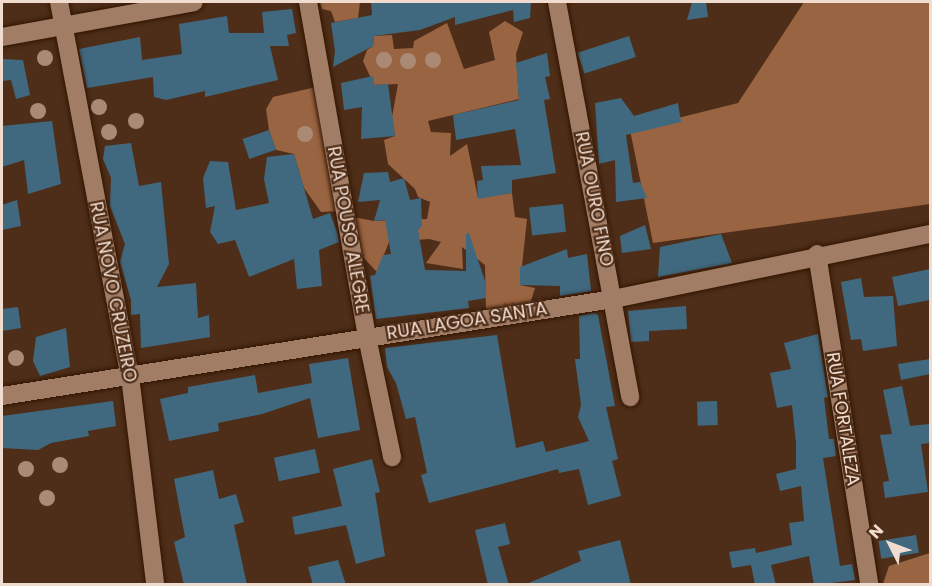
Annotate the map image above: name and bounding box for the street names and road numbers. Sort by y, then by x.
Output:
street label: RUA OURO FINO [570,130,618,268]
street label: RUA POUSO ALEGRE [323,145,373,315]
street label: RUA NOVO CRUZEIRO [85,200,141,384]
street label: RUA LAGOA SANTA [385,298,549,344]
street label: RUA FORTALEZA [822,351,864,487]

